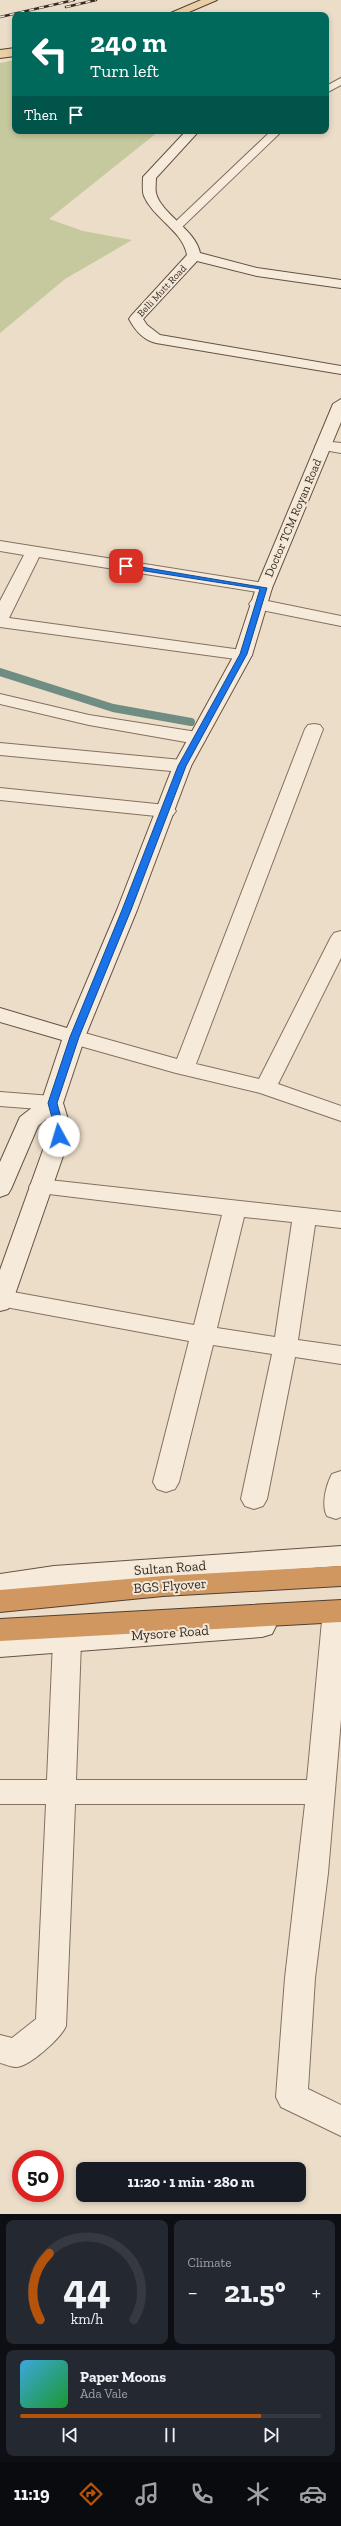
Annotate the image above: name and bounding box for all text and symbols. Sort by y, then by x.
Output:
text: 240 m [90,26,167,59]
icon: left [24,28,76,80]
text: Turn left [90,60,159,82]
icon: arrive [65,104,87,126]
text: Then [24,106,57,124]
street label: Belli Mutt Road [135,262,189,319]
street label: Doctor TCM Royan Road [262,456,324,579]
pin [109,549,143,583]
icon: arrive [115,555,137,577]
position arrow [38,1115,80,1157]
street label: Sultan Road [133,1557,207,1579]
street label: BGS Flyover [133,1575,207,1597]
street label: Mysore Road [131,1622,210,1644]
speed limit sign: 50 [12,2150,64,2202]
text: 11:20 · 1 min · 280 m [128,2173,254,2191]
text: Climate [188,2255,231,2270]
text: 44 [63,2264,110,2314]
text: 21.5° [224,2274,286,2310]
text: − [188,2279,198,2306]
text: + [312,2279,321,2306]
text: km/h [70,2311,103,2328]
text: Paper Moons [80,2368,166,2386]
text: Ada Vale [80,2386,128,2401]
icon: previous [59,2424,81,2446]
icon: pause [159,2424,181,2446]
icon: next [260,2424,282,2446]
icon: directions [77,2480,105,2508]
icon: music [133,2480,161,2508]
icon: phone [188,2480,216,2508]
icon: climate [244,2480,272,2508]
icon: car [299,2480,327,2508]
text: 11:19 [14,2483,50,2505]

